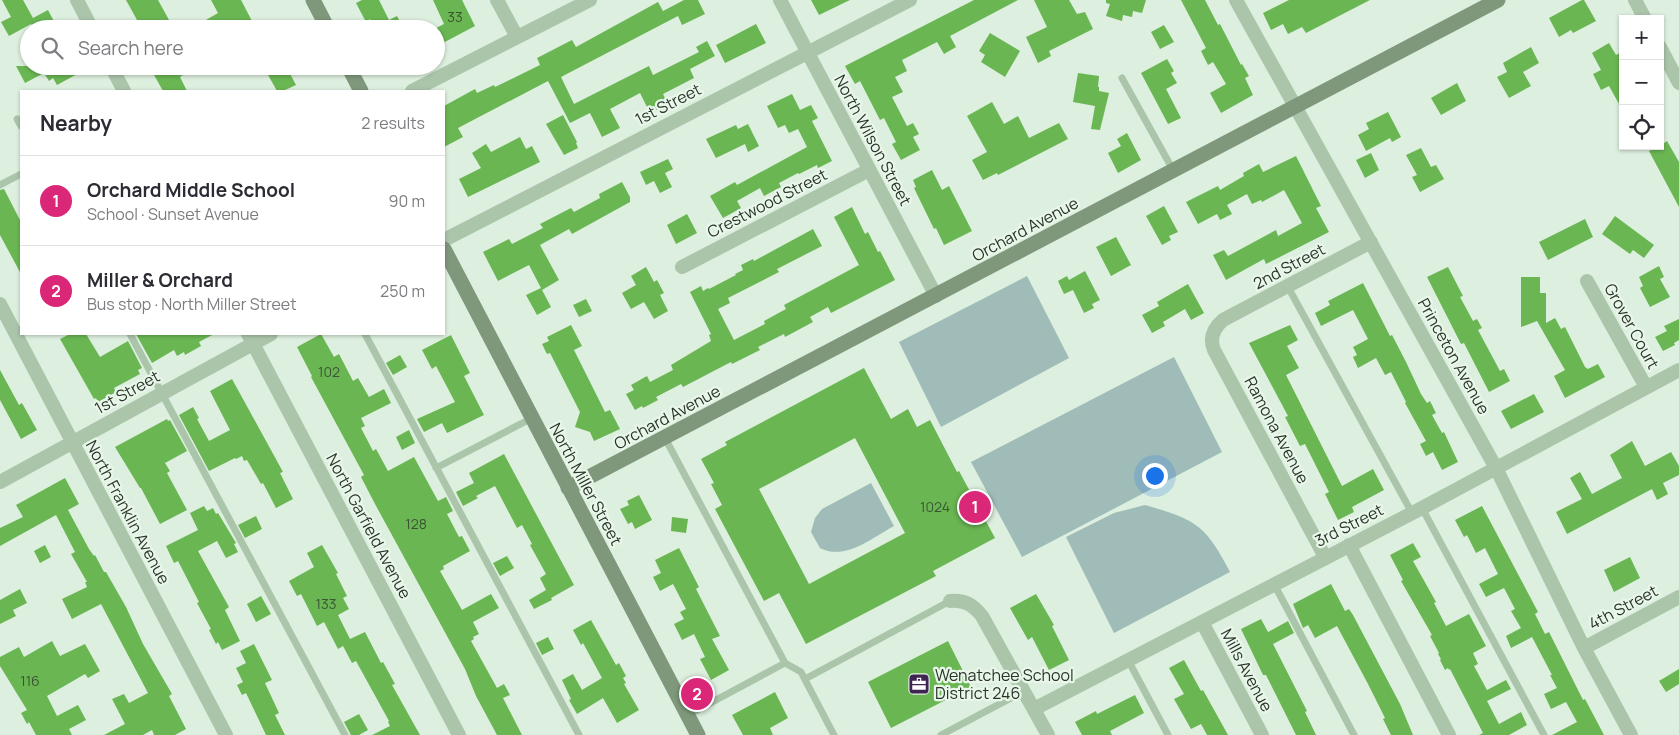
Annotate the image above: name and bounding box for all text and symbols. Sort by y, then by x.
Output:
house number: 33 [447,7,463,26]
map controls [1619,15,1664,150]
button: + [1619,15,1664,60]
search box [20,20,445,75]
icon: search [38,34,66,62]
text: Search here [78,35,184,61]
button: − [1619,60,1664,105]
street label: North Wilson Street [829,71,917,209]
street label: 1st Street [631,78,705,130]
button: locate [1619,105,1664,150]
text: Nearby [40,109,112,137]
text: 2 results [361,112,425,134]
street label: Crestwood Street [703,163,831,243]
text: Orchard Middle School [87,177,295,203]
text: 1 [52,190,60,212]
text: 90 m [389,190,425,212]
street label: Orchard Avenue [968,192,1082,266]
text: School · Sunset Avenue [87,203,259,225]
street label: 2nd Street [1249,238,1329,294]
text: Miller & Orchard [87,267,233,293]
street label: Grover Court [1599,279,1665,373]
text: 2 [51,280,61,302]
text: 250 m [380,280,425,302]
text: Bus stop · North Miller Street [87,293,297,315]
street label: Princeton Avenue [1413,294,1495,418]
house number: 102 [318,362,340,381]
street label: 1st Street [91,365,163,419]
street label: Ramona Avenue [1240,373,1314,487]
street label: Orchard Avenue [610,380,724,454]
street label: North Miller Street [545,419,627,549]
street label: North Franklin Avenue [81,436,175,588]
street label: North Garfield Avenue [321,450,417,602]
your location [1142,463,1168,489]
pin: 1 [959,488,991,526]
house number: 1024 [920,497,950,516]
street label: 3rd Street [1311,498,1387,552]
house number: 128 [405,514,427,533]
street label: 4th Street [1584,580,1662,634]
house number: 133 [316,594,336,613]
street label: Mills Avenue [1216,625,1278,715]
place label: Wenatchee School District 246 [935,664,1074,704]
house number: 116 [20,671,40,690]
office icon: Wenatchee School District 246 [907,672,931,696]
pin: 2 [681,675,713,713]

